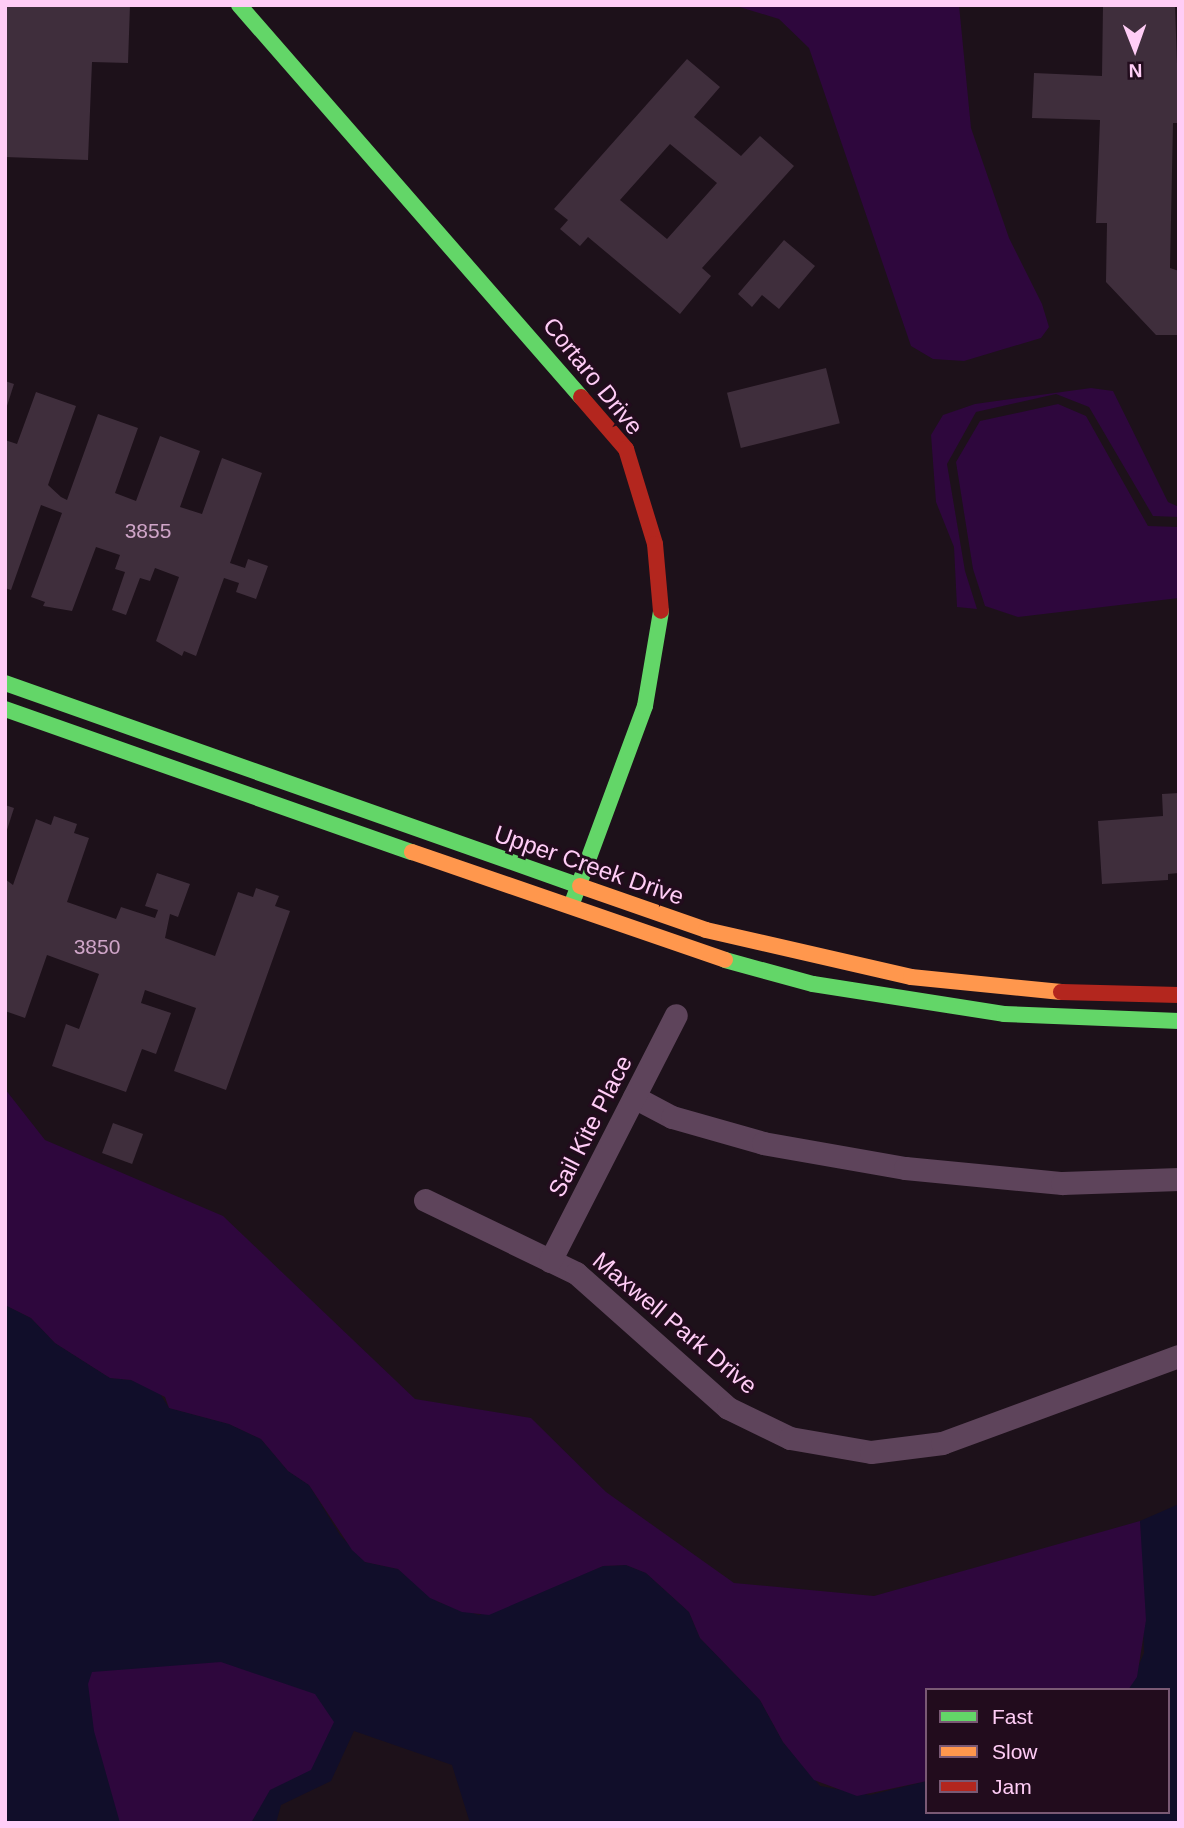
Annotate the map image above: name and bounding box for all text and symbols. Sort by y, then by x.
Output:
north arrow [1100,14,1170,84]
text: N [1128,60,1142,81]
street label: Cortaro Drive [537,311,649,441]
house number: 3855 [125,518,171,544]
street label: Upper Creek Drive [490,819,688,911]
house number: 3850 [74,934,120,960]
street label: Sail Kite Place [542,1051,638,1201]
street label: Maxwell Park Drive [587,1246,763,1400]
legend [925,1688,1170,1814]
text: Fast [992,1705,1033,1728]
text: Slow [992,1740,1038,1763]
text: Jam [992,1775,1032,1798]

